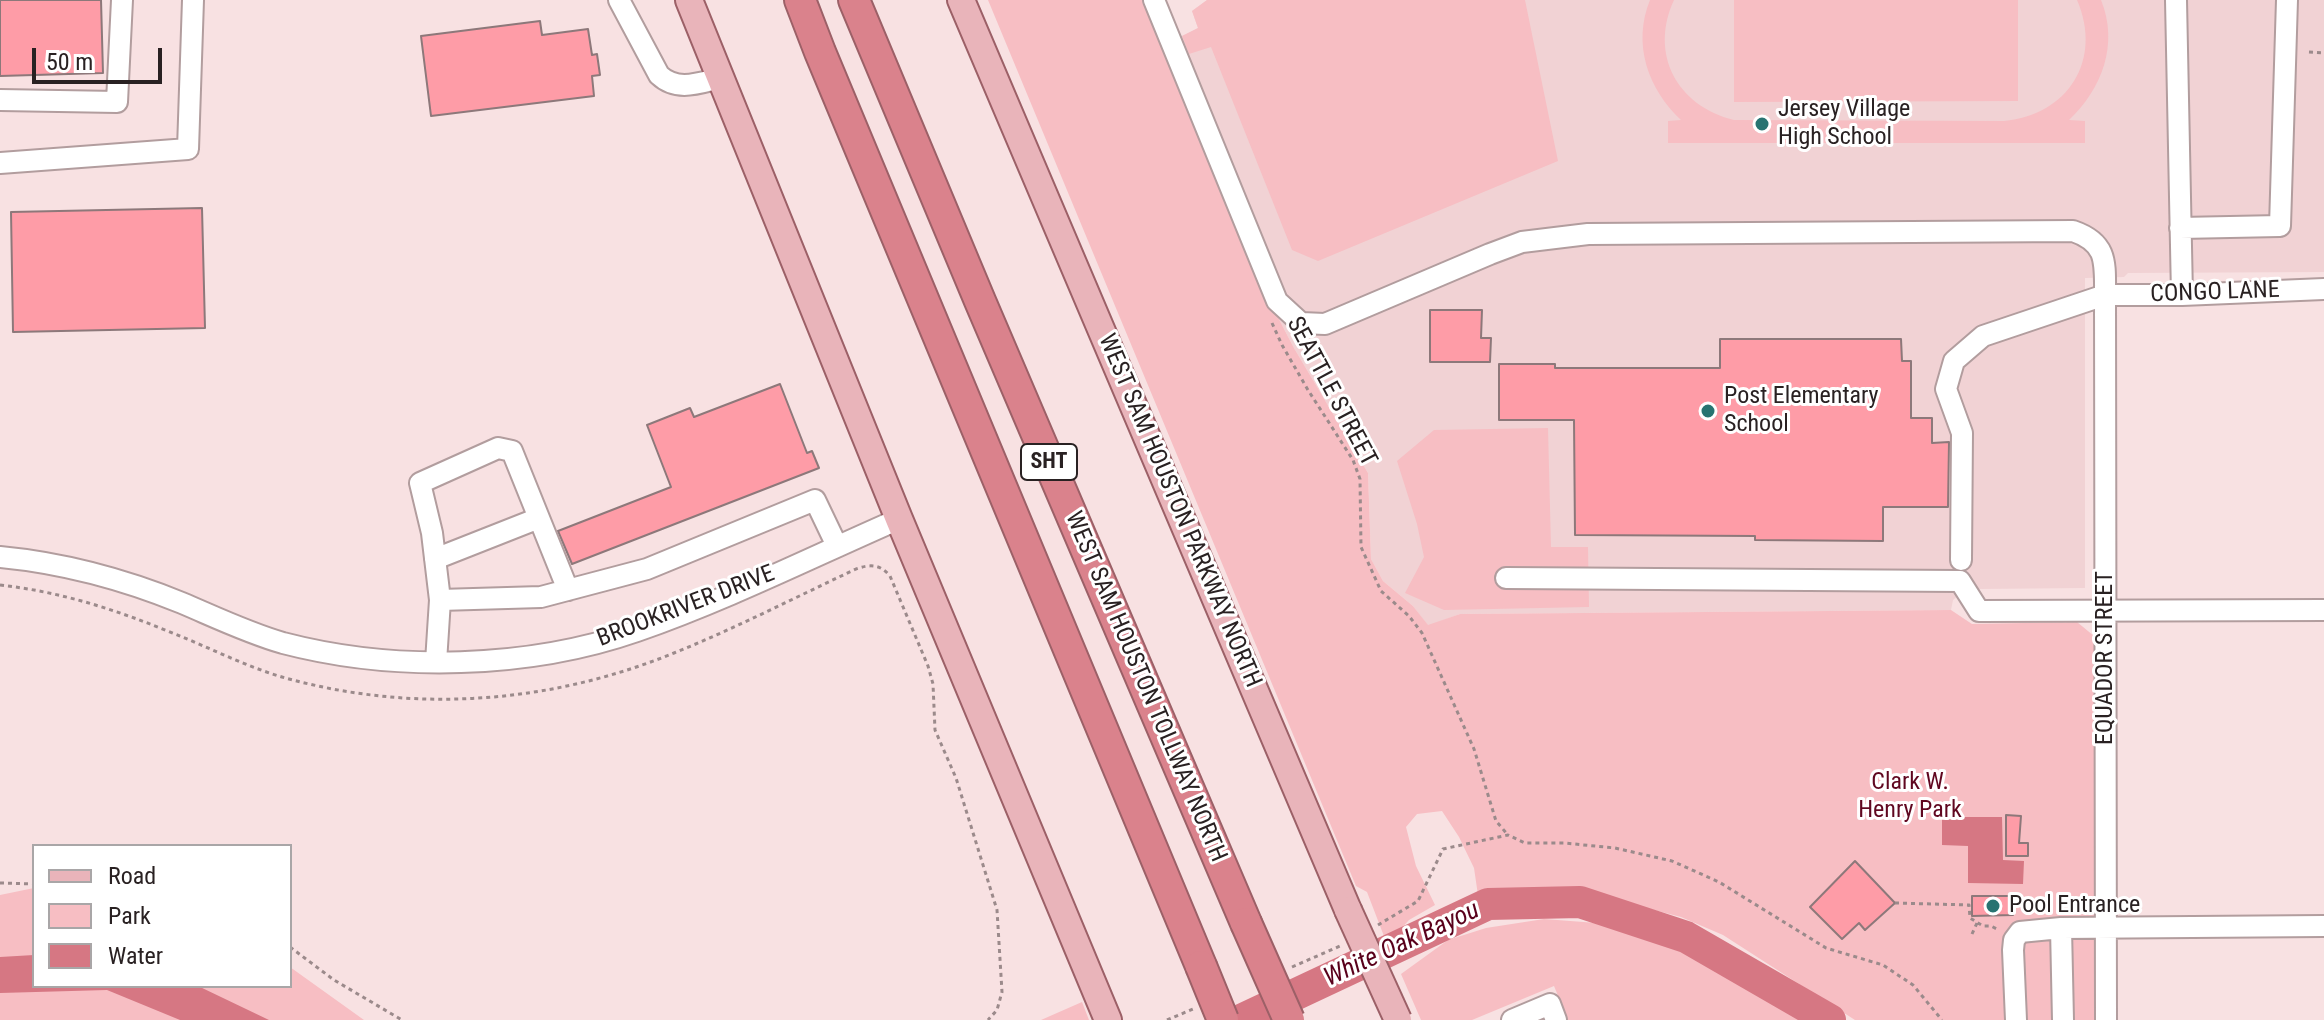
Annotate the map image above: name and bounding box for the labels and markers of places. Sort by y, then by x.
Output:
place label: Jersey Village High School [1778,96,1910,152]
marker: Jersey Village High School [1753,115,1771,133]
place label: Post Elementary School [1724,383,1878,439]
marker: Post Elementary School [1699,402,1717,420]
place label: Pool Entrance [2009,892,2140,920]
marker: Pool Entrance [1984,897,2002,915]

